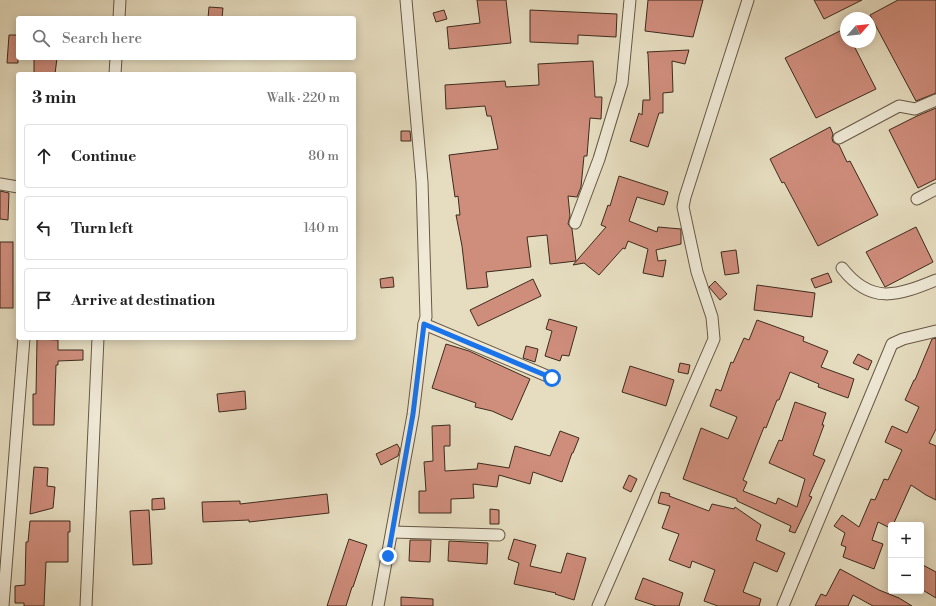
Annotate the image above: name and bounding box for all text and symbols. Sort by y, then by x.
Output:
north arrow [840,12,876,48]
search box [16,16,356,60]
icon: search [30,27,52,49]
text: Search here [62,29,142,48]
text: 3 min [32,87,76,109]
text: Walk · 220 m [267,90,340,106]
icon: ahead [33,145,55,167]
text: Continue [71,147,136,166]
text: 80 m [308,148,339,164]
icon: left [33,217,55,239]
text: Turn left [71,219,133,238]
text: 140 m [303,220,339,236]
icon: arrive [33,289,55,311]
text: Arrive at destination [71,291,215,310]
route start [543,369,561,387]
map controls [888,522,924,594]
button: + [888,522,924,558]
route end [379,547,397,565]
button: − [888,558,924,594]

